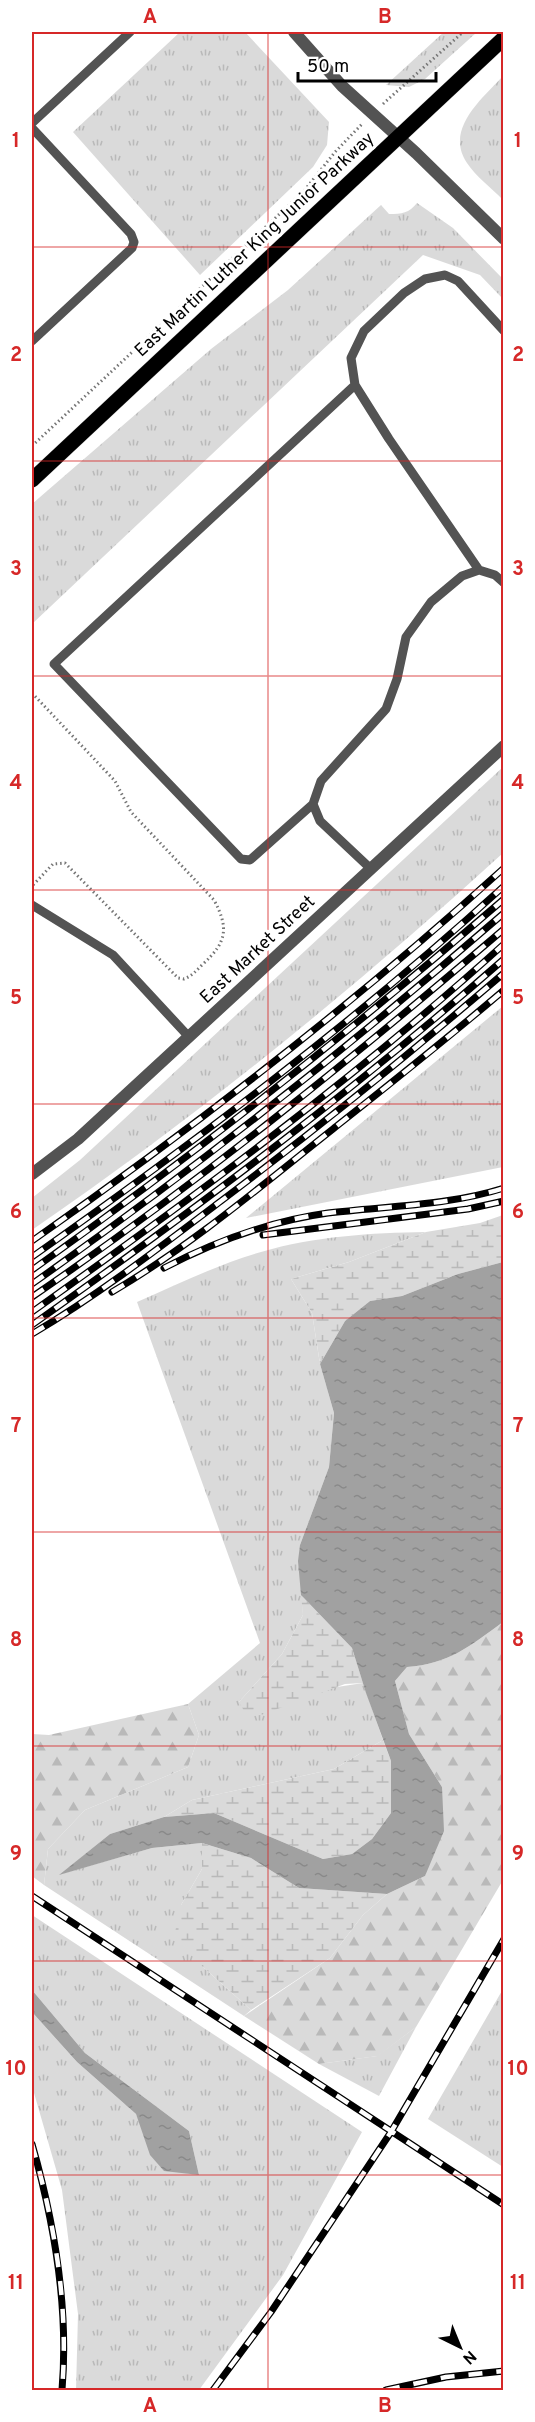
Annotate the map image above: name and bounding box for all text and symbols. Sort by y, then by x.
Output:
text: A [143,5,157,31]
text: B [378,5,392,31]
scale bar [298,45,436,83]
text: 50 m [307,56,349,79]
street label: East Martin Luther King Junior Parkway [130,128,380,362]
text: 1 [12,129,20,155]
text: 1 [514,129,522,155]
text: 2 [10,343,22,369]
text: 2 [512,343,524,369]
text: 3 [10,557,22,583]
text: 3 [512,557,524,583]
text: 4 [10,771,22,797]
text: 4 [512,771,524,797]
street label: East Market Street [196,891,320,1009]
text: 5 [10,986,22,1012]
text: 5 [512,986,524,1012]
text: 6 [10,1200,22,1226]
text: 6 [512,1200,524,1226]
text: 7 [11,1414,21,1440]
text: 7 [513,1414,523,1440]
text: 8 [10,1628,22,1654]
text: 8 [512,1628,524,1654]
text: 9 [10,1842,22,1868]
text: 9 [512,1842,524,1868]
text: 10 [5,2057,27,2083]
text: 10 [507,2057,529,2083]
text: 11 [8,2271,24,2297]
text: 11 [510,2271,526,2297]
north arrow [430,2317,490,2377]
text: N [458,2345,480,2368]
text: A [143,2394,157,2420]
text: B [378,2394,392,2420]

